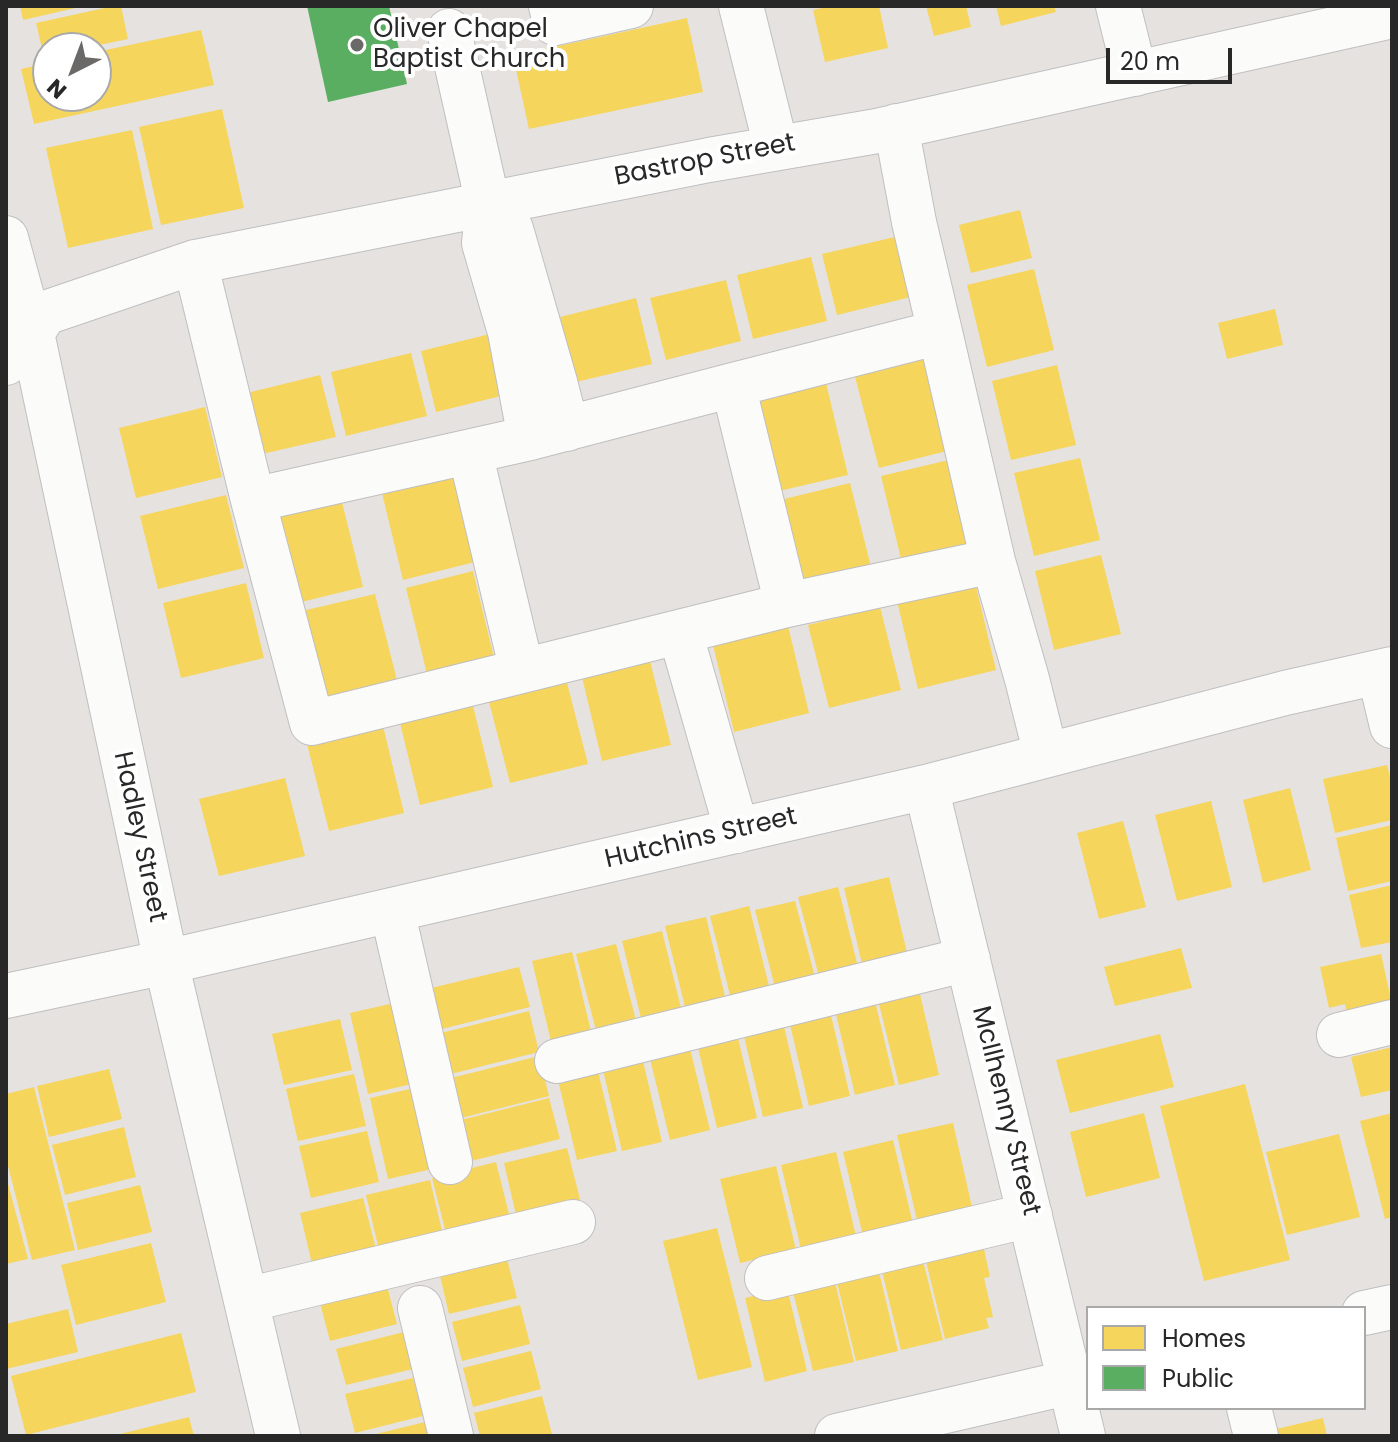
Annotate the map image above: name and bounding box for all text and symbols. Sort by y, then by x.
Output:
place label: Oliver Chapel Baptist Church [373,14,565,76]
north arrow [32,32,112,112]
scale bar [1110,32,1236,82]
marker: Oliver Chapel Baptist Church [348,36,366,54]
text: 20 m [1120,45,1180,78]
text: N [40,72,73,106]
street label: Bastrop Street [612,128,798,194]
street label: Hadley Street [106,749,172,925]
street label: Hutchins Street [602,802,800,876]
street label: McIlhenny Street [964,1003,1046,1219]
legend [1086,1306,1366,1410]
text: Homes [1162,1322,1246,1355]
text: Public [1162,1362,1234,1395]

